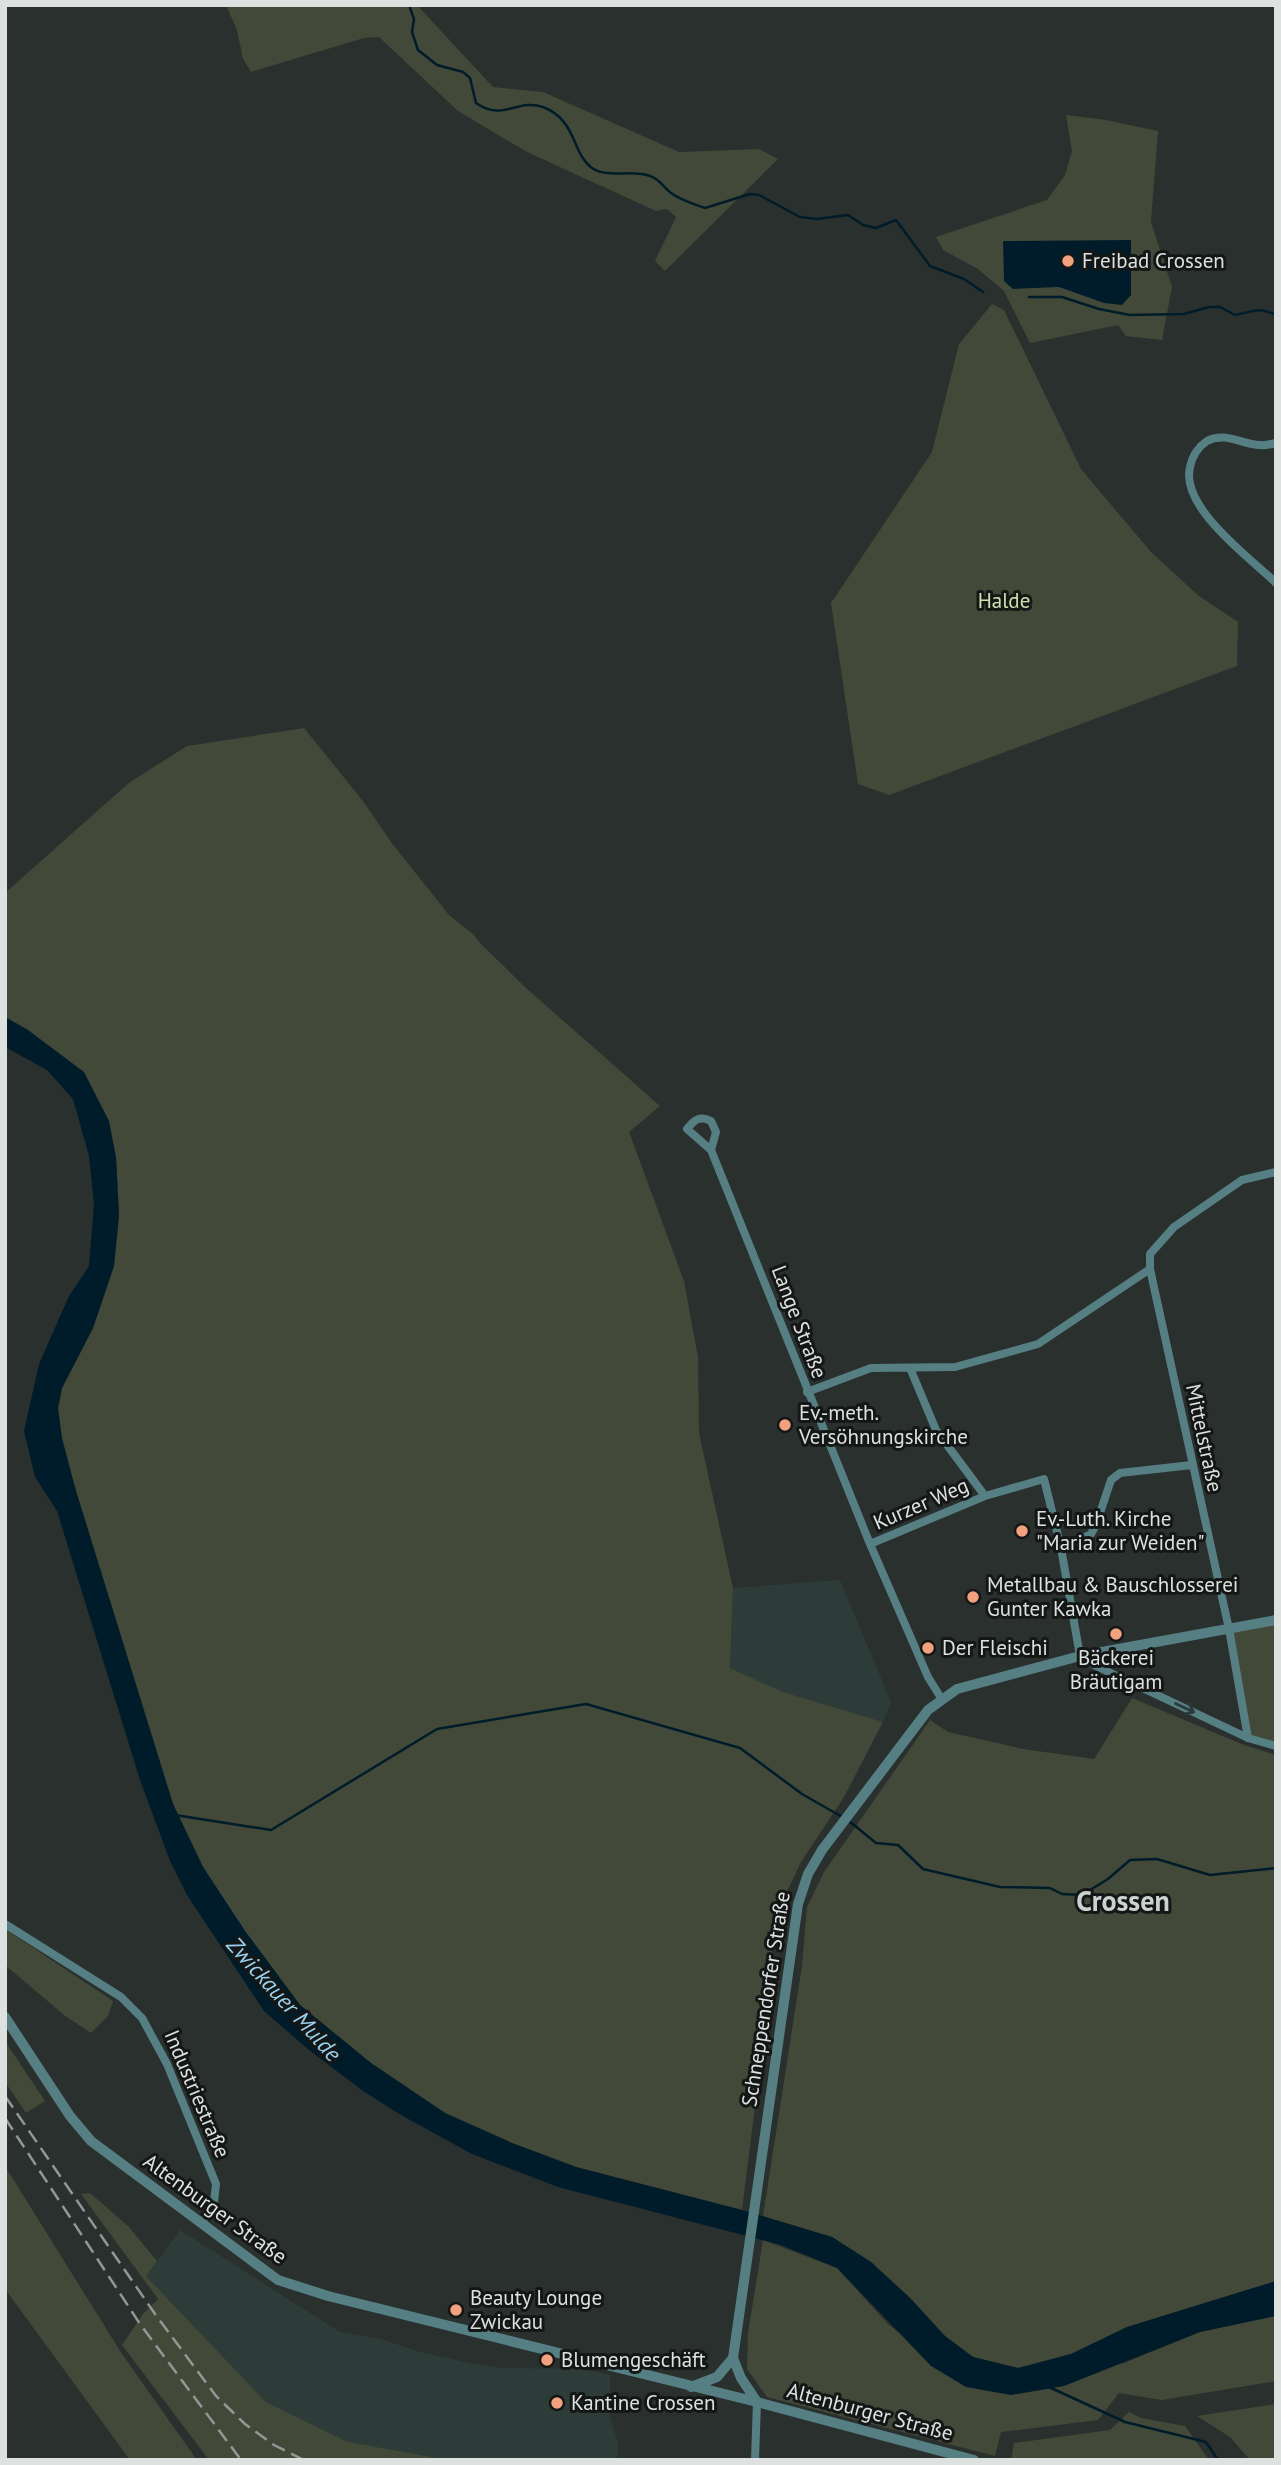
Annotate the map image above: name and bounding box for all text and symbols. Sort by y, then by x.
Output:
place label: Freibad Crossen [1082,247,1225,274]
marker: Freibad Crossen [1060,253,1076,269]
park label: Halde [978,587,1030,614]
street label: Lange Straße [766,1262,833,1382]
street label: Mittelstraße [1180,1381,1229,1494]
place label: Ev.-meth. Versöhnungskirche [798,1399,968,1450]
marker: Ev.-meth. Versöhnungskirche [777,1417,793,1433]
street label: Kurzer Weg [869,1471,973,1536]
place label: Ev.-Luth. Kirche "Maria zur Weiden" [1036,1505,1205,1556]
marker: Ev.-Luth. Kirche "Maria zur Weiden" [1014,1523,1030,1539]
place label: Metallbau & Bauschlosserei Gunter Kawka [987,1571,1238,1622]
marker: Metallbau & Bauschlosserei Gunter Kawka [965,1589,981,1605]
marker: Bäckerei Bräutigam [1108,1626,1124,1642]
place label: Der Fleischi [942,1634,1048,1661]
marker: Der Fleischi [920,1640,936,1656]
place label: Bäckerei Bräutigam [1070,1644,1162,1695]
one-way arrow [1174,1702,1195,1715]
district label: Crossen [1076,1882,1170,1919]
street label: Schneppendorfer Straße [735,1889,796,2109]
water label: Zwickauer Mulde [220,1930,348,2067]
street label: Industriestraße [158,2026,237,2162]
street label: Altenburger Straße [138,2147,292,2270]
place label: Beauty Lounge Zwickau [470,2284,602,2335]
marker: Beauty Lounge Zwickau [448,2302,464,2318]
place label: Blumengeschäft [561,2346,706,2373]
marker: Blumengeschäft [539,2352,555,2368]
street label: Altenburger Straße [784,2376,956,2447]
place label: Kantine Crossen [571,2389,716,2416]
marker: Kantine Crossen [549,2395,565,2411]

